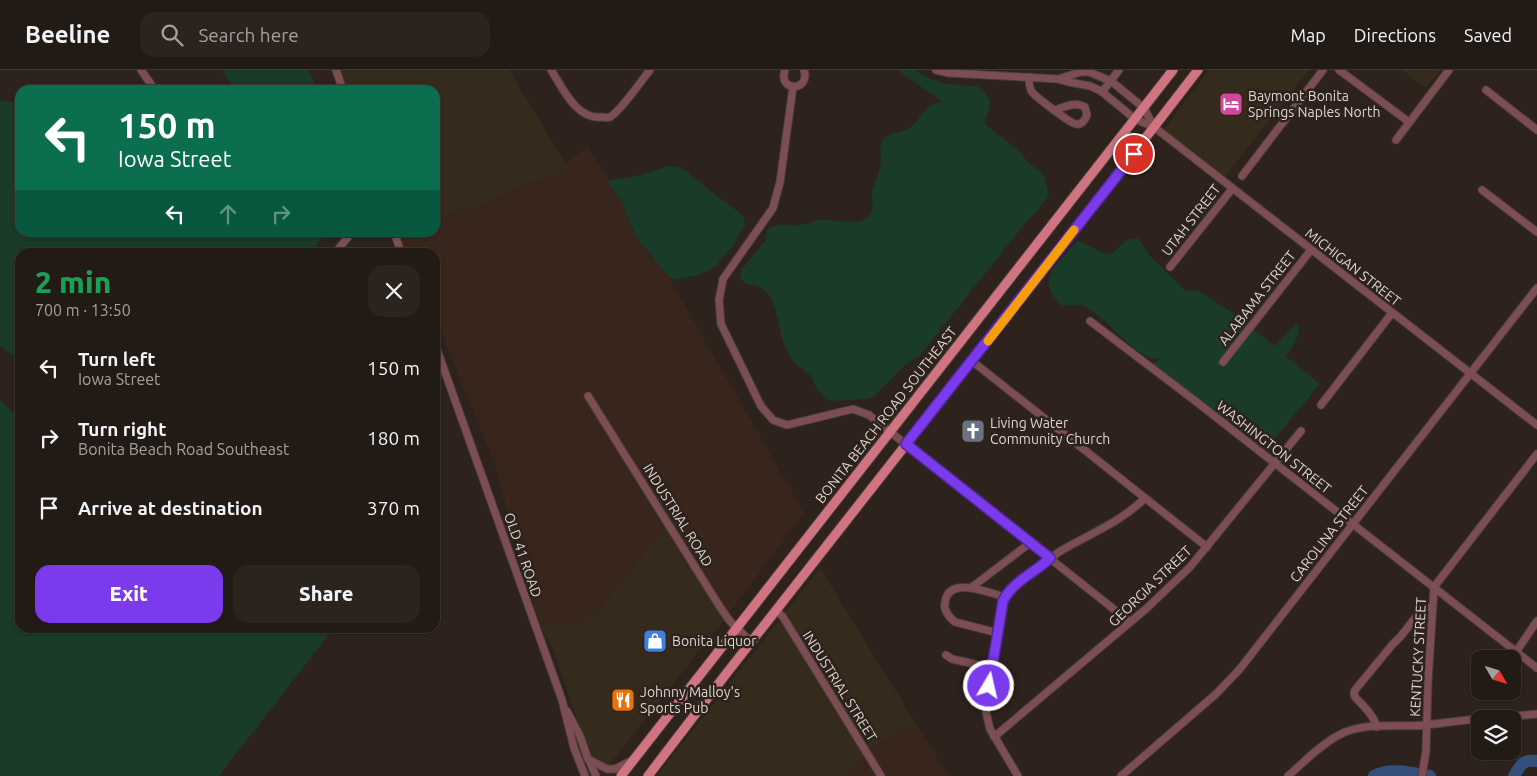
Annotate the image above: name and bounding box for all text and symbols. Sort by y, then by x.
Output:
search box [140,12,490,57]
text: Beeline [25,21,110,48]
icon: search [158,21,186,49]
text: Search here [198,24,299,46]
text: Map [1290,25,1326,45]
text: Directions [1354,25,1436,45]
text: Saved [1464,25,1512,45]
place label: Baymont Bonita Springs Naples North [1248,88,1381,120]
hotel icon: Baymont Bonita Springs Naples North [1218,91,1244,117]
icon: left [35,105,100,170]
text: 150 m [118,105,216,145]
pin [1113,133,1155,175]
icon: arrive [1120,140,1148,168]
text: Iowa Street [118,146,231,171]
street label: UTAH STREET [1158,181,1224,259]
icon: left [161,200,189,228]
icon: ahead [214,200,242,228]
icon: right [267,200,295,228]
street label: MICHIGAN STREET [1302,225,1404,309]
street label: ALABAMA STREET [1215,247,1299,348]
text: 2 min [35,265,111,299]
button: close [368,265,420,317]
text: 700 m · 13:50 [35,301,131,319]
street label: BONITA BEACH ROAD SOUTHEAST [812,323,960,506]
text: Turn left [78,348,156,370]
icon: left [35,354,63,382]
text: 150 m [367,357,420,379]
text: Iowa Street [78,370,160,388]
street label: WASHINGTON STREET [1214,397,1335,497]
place label: Living Water Community Church [990,415,1110,447]
text: Turn right [78,418,166,440]
church icon: Living Water Community Church [960,418,986,444]
icon: right [35,424,63,452]
text: 180 m [367,427,420,449]
text: Bonita Beach Road Southeast [78,440,289,458]
street label: INDUSTRIAL ROAD [640,461,716,569]
street label: CAROLINA STREET [1286,482,1372,585]
icon: arrive [35,494,63,522]
text: Arrive at destination [78,497,263,519]
text: 370 m [367,497,420,519]
street label: OLD 41 ROAD [501,511,545,600]
street label: GEORGIA STREET [1105,542,1195,630]
button: Exit [35,565,223,623]
button: Share [233,565,420,623]
street label: KENTUCKY STREET [1407,597,1429,717]
shop icon: Bonita Liquor [642,628,668,654]
street label: INDUSTRIAL STREET [800,628,881,744]
place label: Bonita Liquor [672,633,757,649]
north arrow [1471,650,1521,700]
map controls [1471,650,1521,760]
position arrow [962,659,1014,711]
place label: Johnny Malloy's Sports Pub [640,684,740,716]
restaurant icon: Johnny Malloy's Sports Pub [610,687,636,713]
button: layers [1471,710,1521,760]

